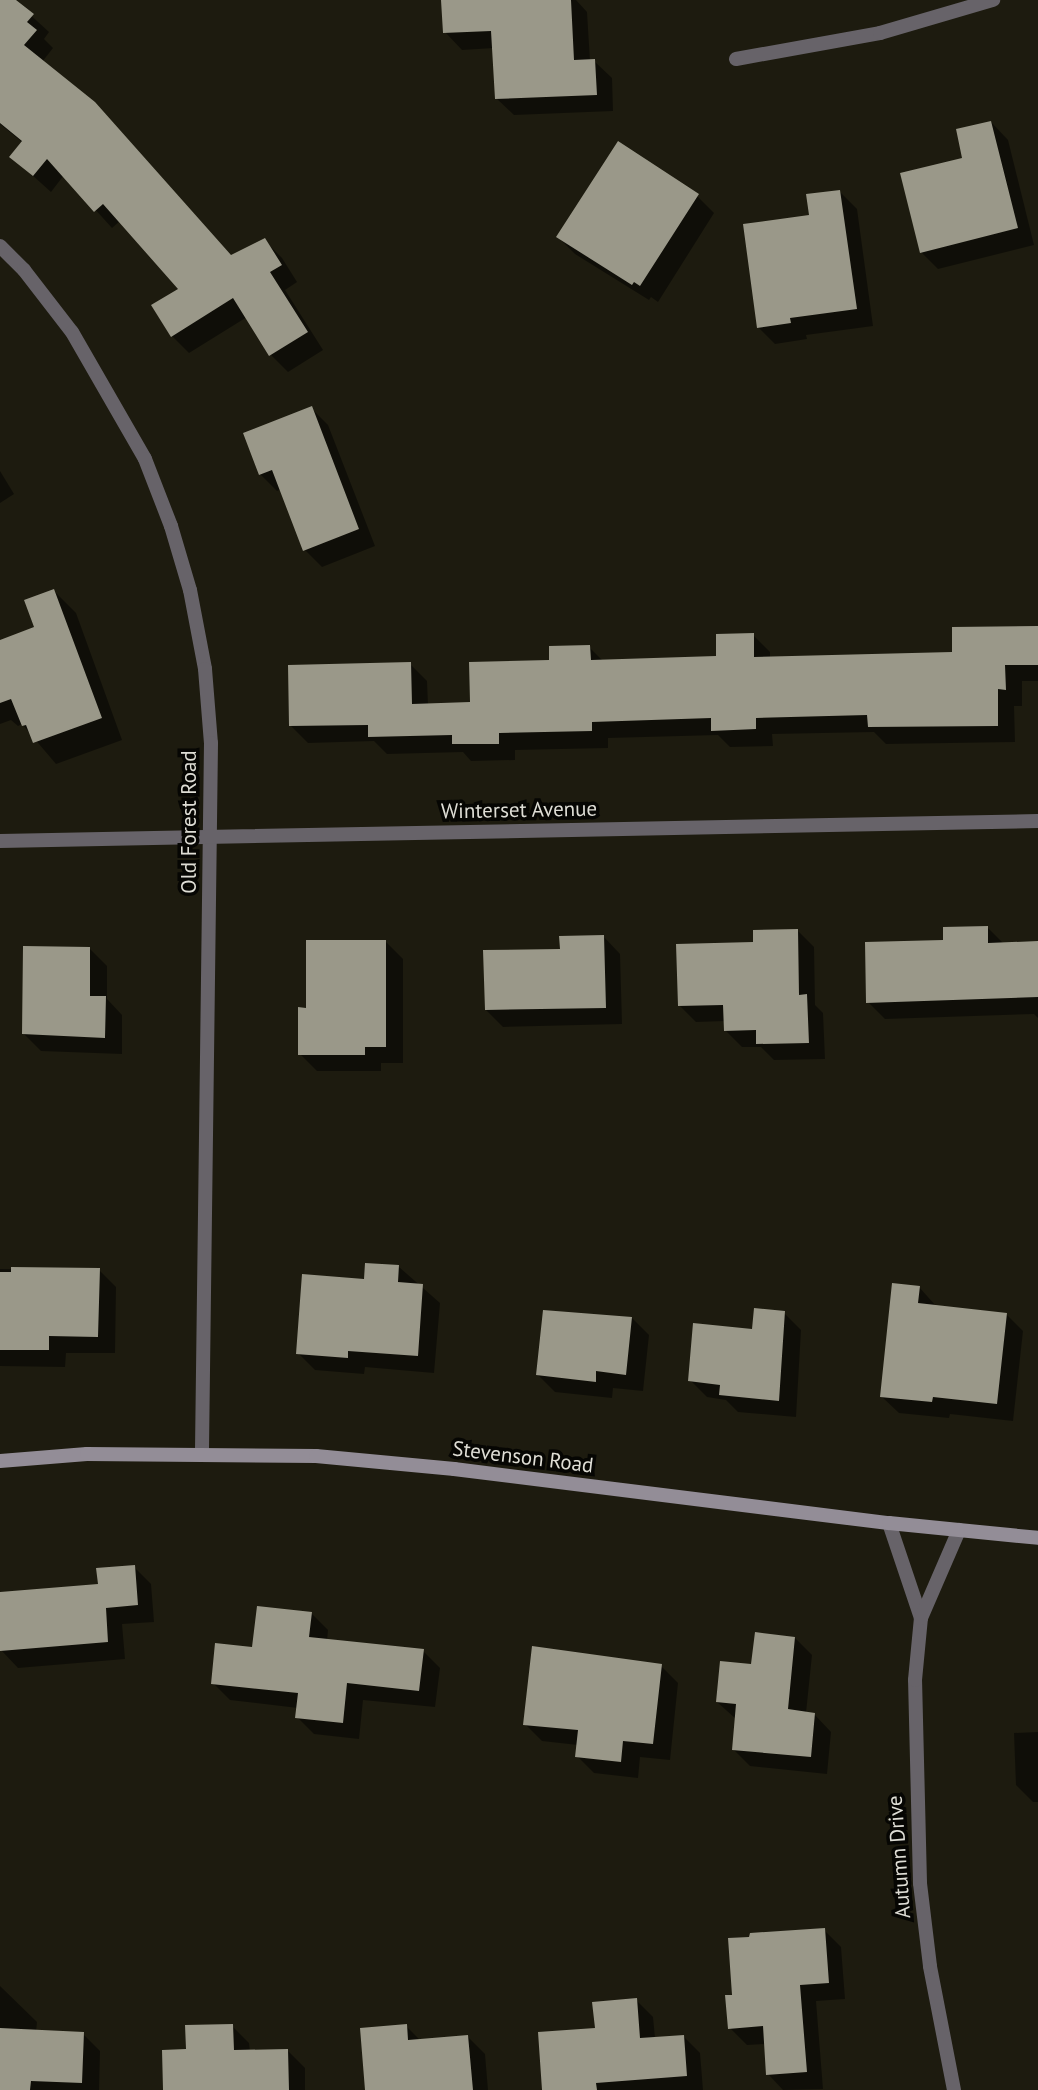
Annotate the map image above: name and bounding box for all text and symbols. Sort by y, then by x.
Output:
street label: Old Forest Road [176,750,202,894]
street label: Winterset Avenue [440,796,598,824]
street label: Stevenson Road [451,1436,595,1478]
street label: Autumn Drive [882,1795,916,1919]

